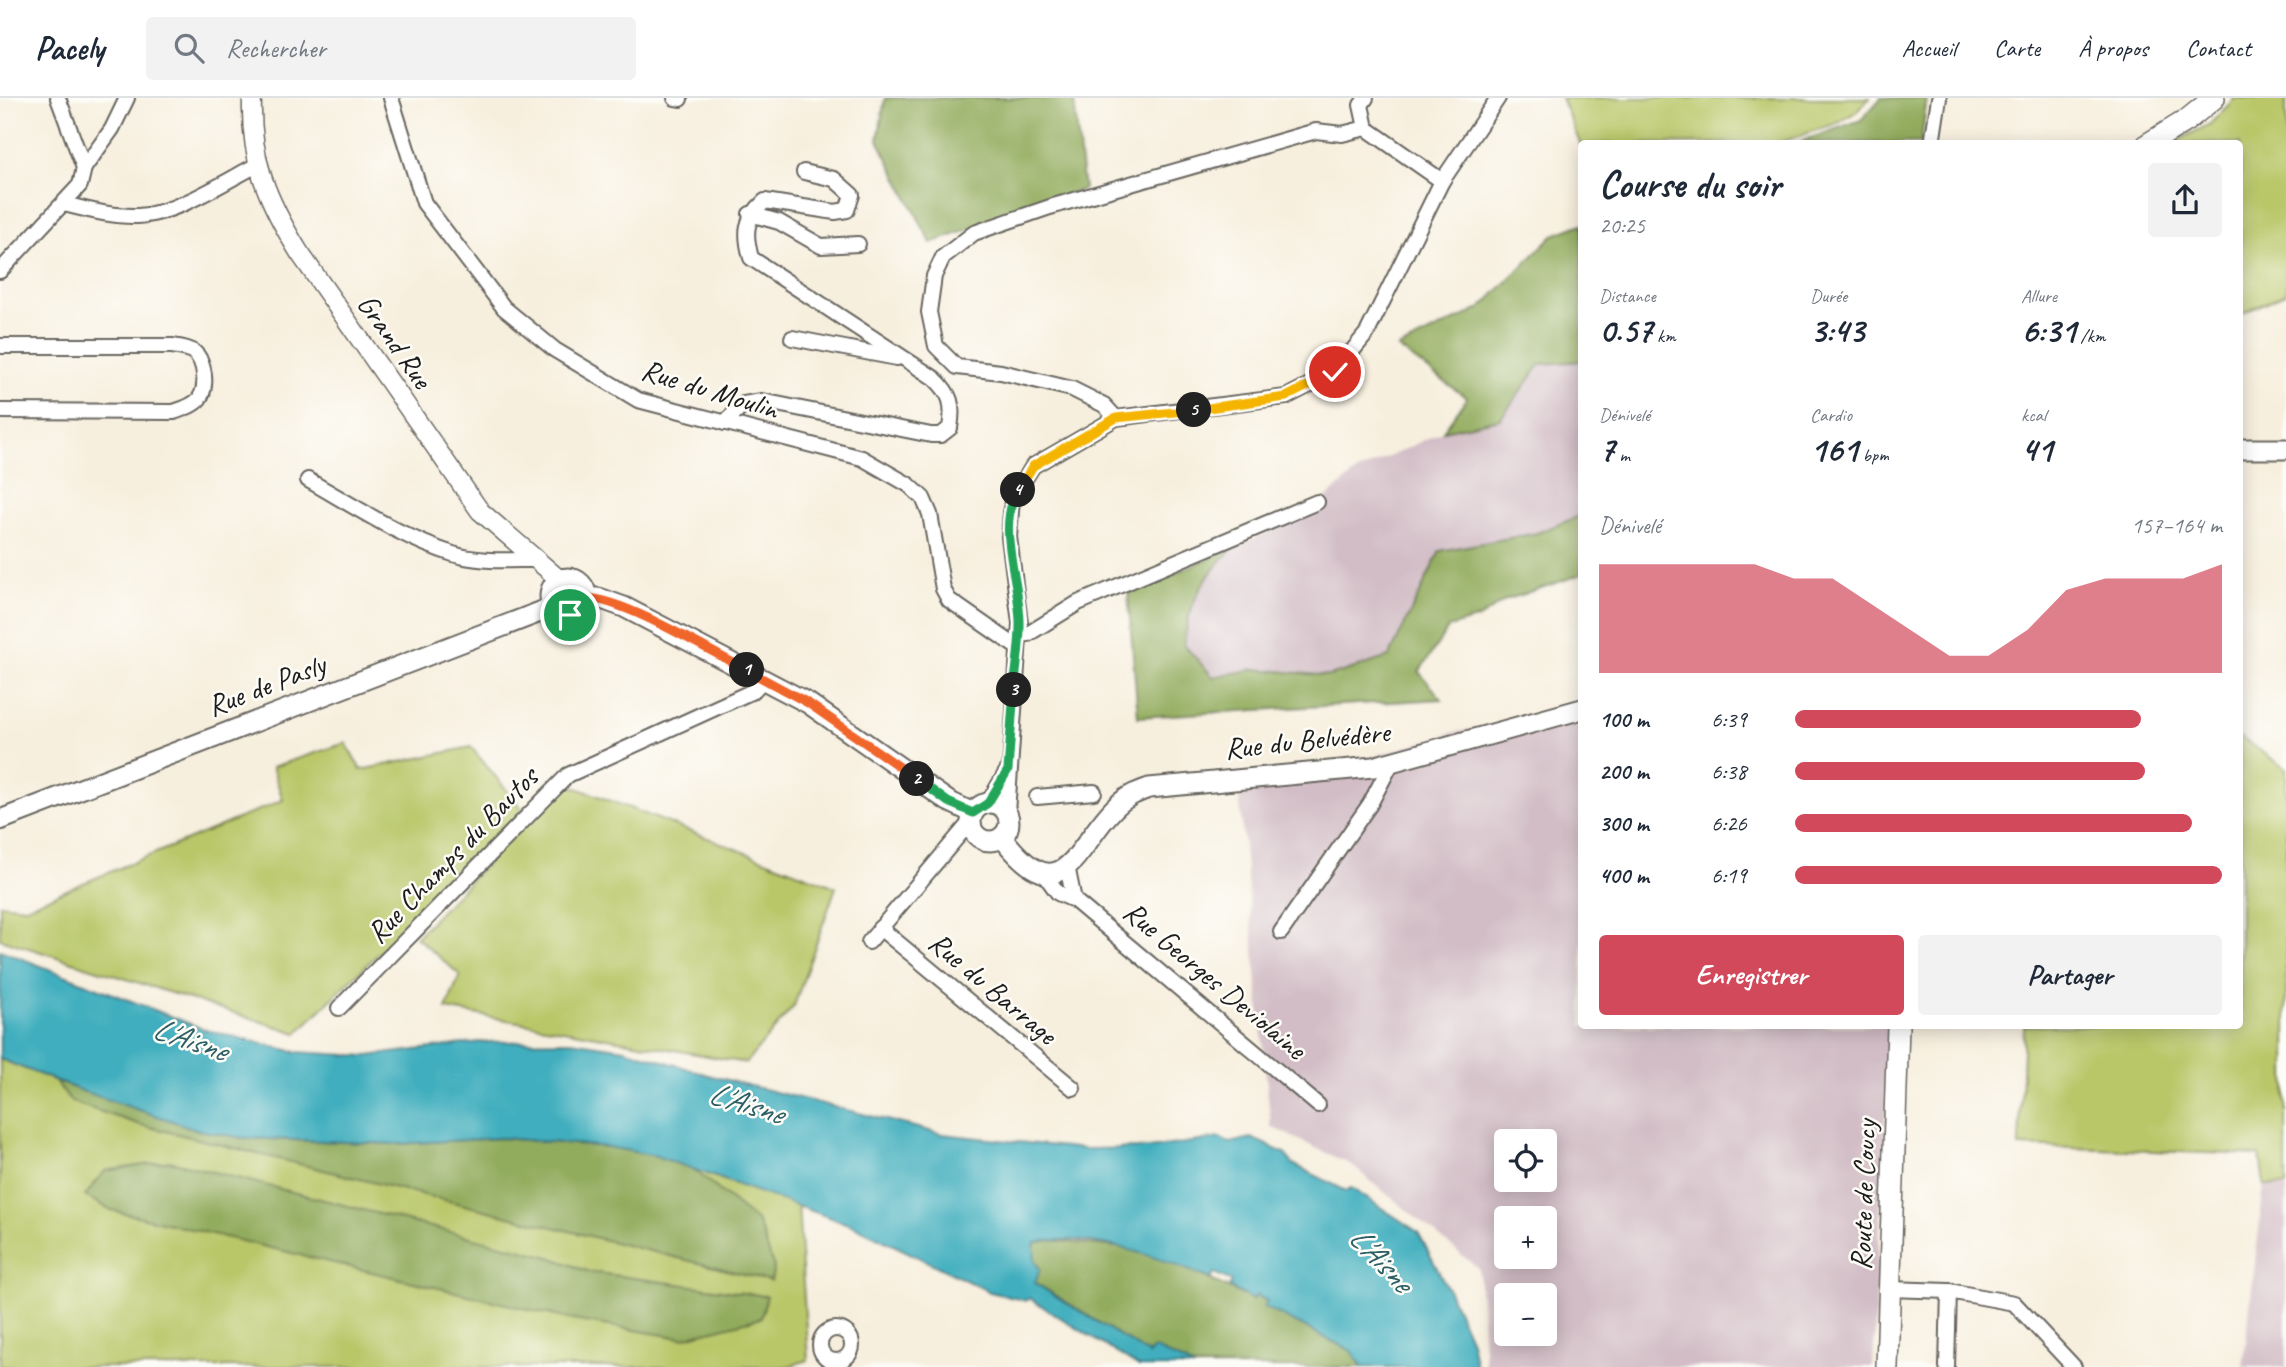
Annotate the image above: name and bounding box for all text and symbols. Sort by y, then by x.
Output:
search box [146,17,636,80]
text: Pacely [35,27,104,69]
icon: search [170,29,208,67]
text: Rechercher [226,32,326,65]
text: Accueil [1902,33,1956,63]
text: Carte [1994,33,2040,63]
text: À propos [2078,33,2148,63]
text: Contact [2186,33,2251,63]
text: Course du soir [1599,161,1781,208]
button: share [2148,163,2222,237]
text: 20:25 [1599,211,1645,240]
text: Distance [1599,284,1656,308]
text: Durée [1810,284,1847,308]
text: Allure [2021,284,2057,308]
street label: Grand Rue [349,286,442,397]
text: 0.57 [1599,308,1652,353]
text: 3:43 [1810,308,1864,353]
text: 6:31 [2021,308,2076,353]
text: km [1652,324,1676,348]
text: /km [2076,324,2105,348]
pin [1305,342,1365,402]
street label: Rue du Moulin [637,350,784,428]
icon: check [1316,353,1354,391]
pin: 5 [1176,392,1212,428]
text: 5 [1189,397,1198,421]
text: Dénivelé [1599,403,1650,427]
text: Cardio [1810,403,1852,427]
text: kcal [2021,403,2046,427]
text: 7 [1599,427,1615,472]
text: 161 [1810,427,1858,472]
text: 41 [2021,427,2053,472]
text: m [1615,443,1630,467]
text: bpm [1858,443,1889,467]
pin: 4 [1000,472,1036,508]
text: 4 [1013,477,1022,501]
text: Dénivelé [1599,511,1661,540]
text: 157–164 m [2131,511,2222,540]
pin [540,585,600,645]
icon: arrive [551,596,589,634]
street label: Rue de Pasly [202,644,333,725]
pin: 1 [730,652,764,688]
text: 1 [742,657,751,681]
pin: 3 [996,672,1032,708]
text: 3 [1009,677,1018,701]
text: 100 m [1599,705,1649,734]
text: 6:39 [1711,705,1747,734]
street label: Rue du Belvédère [1223,712,1394,768]
street label: Rue Champs du Bautos [358,757,548,951]
text: 200 m [1599,757,1649,786]
text: 6:38 [1711,757,1747,786]
pin: 2 [900,762,934,796]
text: 2 [912,766,921,790]
text: 300 m [1599,809,1649,838]
text: 6:26 [1711,809,1747,838]
text: 400 m [1599,861,1649,890]
text: 6:19 [1711,861,1747,890]
street label: Rue Georges Deviolaine [1116,892,1316,1069]
street label: Rue du Barrage [921,923,1067,1054]
button: Enregistrer [1599,935,1904,1015]
button: Partager [1918,935,2222,1015]
water label: L'Aisne [148,1007,237,1072]
water label: L'Aisne [704,1072,792,1135]
street label: Route de Coucy [1841,1116,1885,1271]
map controls [1494,1129,1557,1346]
button: locate [1494,1129,1557,1192]
button: + [1494,1206,1557,1269]
water label: L'Aisne [1340,1218,1425,1304]
button: − [1494,1283,1557,1346]

